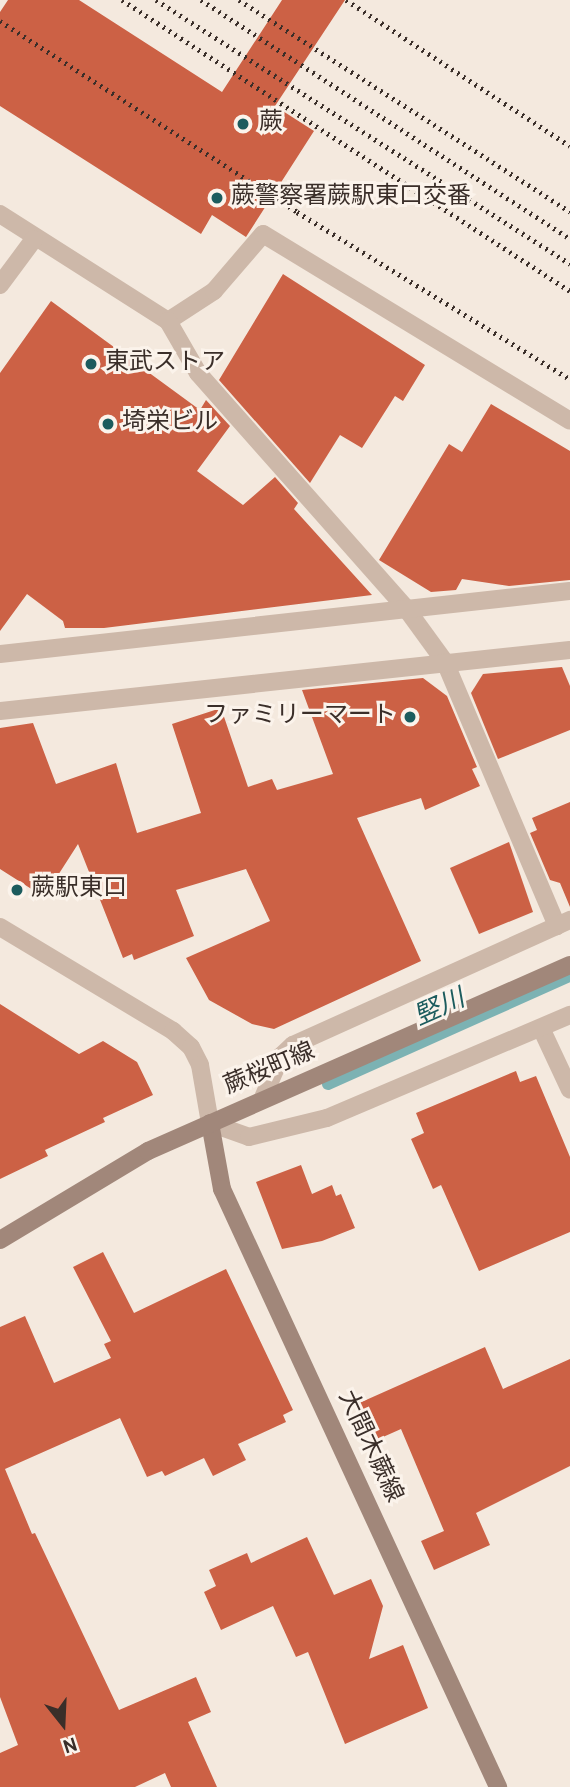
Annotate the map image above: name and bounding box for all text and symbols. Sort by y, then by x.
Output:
place label: 蕨 [259,110,283,138]
marker: 蕨 [233,114,253,134]
place label: 蕨警察署蕨駅東口交番 [231,184,471,212]
marker: 蕨警察署蕨駅東口交番 [209,190,225,206]
place label: 東武ストア [105,350,225,378]
marker: 東武ストア [83,356,99,372]
place label: 埼栄ビル [122,410,218,438]
marker: 埼栄ビル [100,416,116,432]
place label: ファミリーマート [204,703,396,731]
marker: ファミリーマート [402,709,418,725]
place label: 蕨駅東口 [31,876,127,904]
marker: 蕨駅東口 [9,882,25,898]
water label: 竪川 [410,984,470,1034]
street label: 蕨桜町線 [220,1038,320,1102]
street label: 大間木蕨線 [331,1387,407,1507]
north arrow [28,1689,98,1759]
text: N [59,1730,80,1757]

